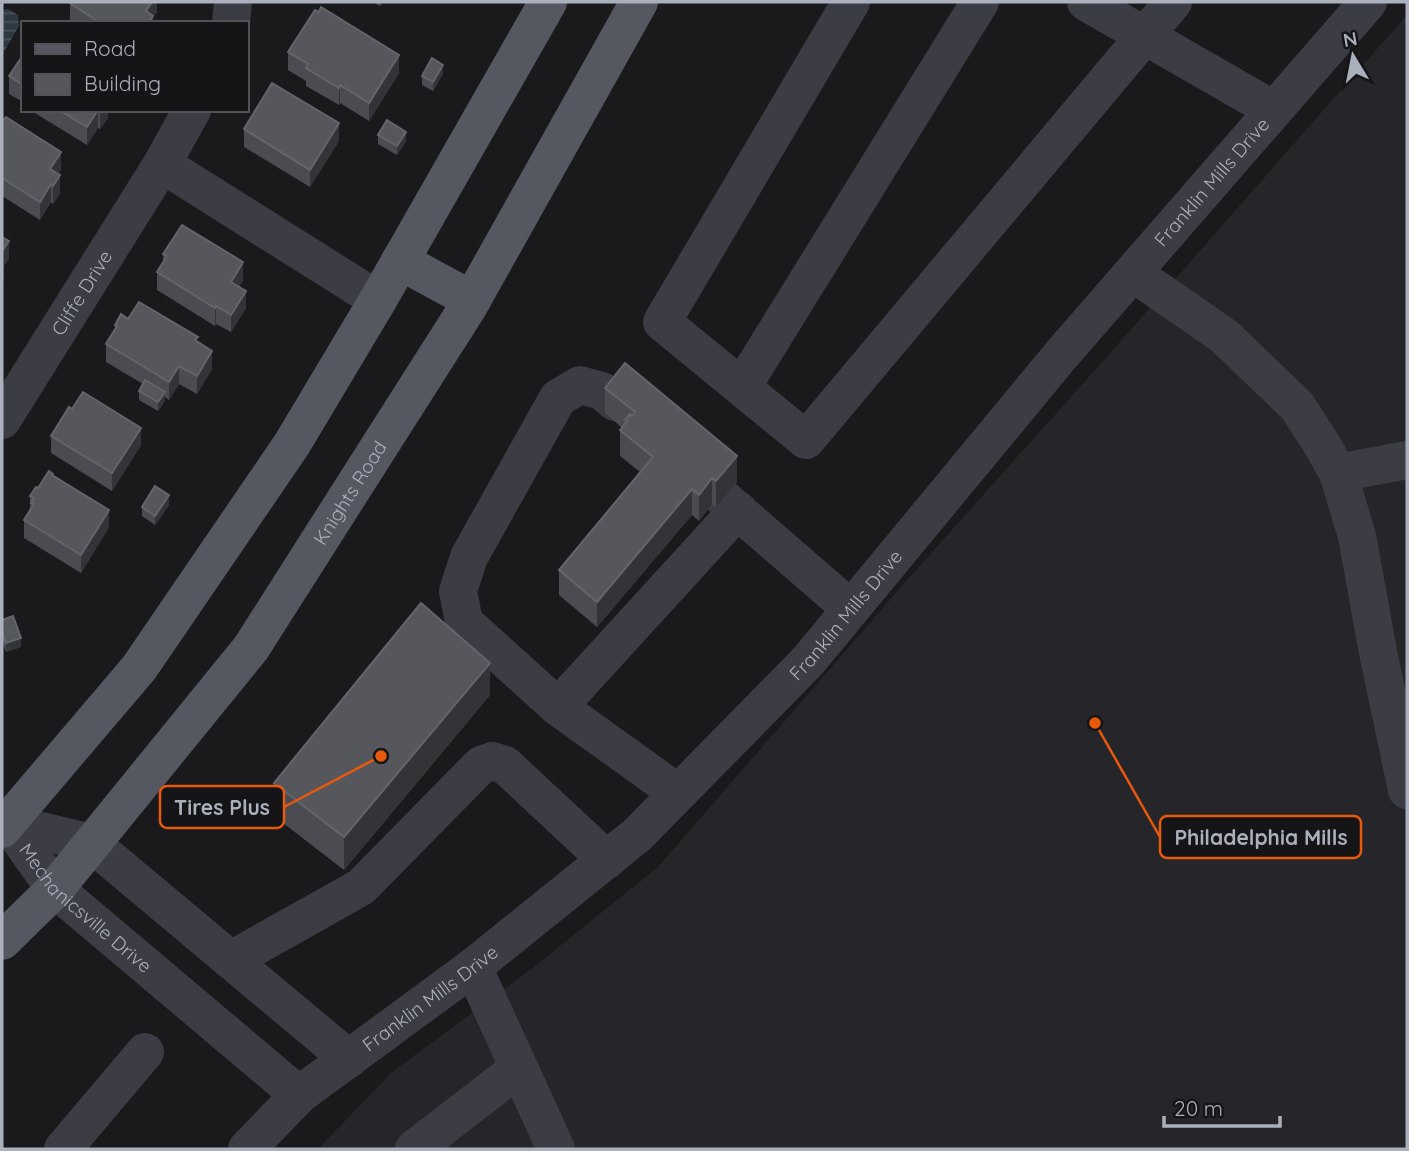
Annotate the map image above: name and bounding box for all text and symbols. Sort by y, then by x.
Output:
legend [21,21,248,112]
north arrow [1318,21,1388,91]
text: N [1341,26,1359,52]
text: Road [84,35,136,61]
text: Building [84,70,161,96]
street label: Franklin Mills Drive [1149,112,1274,251]
street label: Cliffe Drive [46,246,117,340]
street label: Knights Road [308,436,392,549]
street label: Franklin Mills Drive [784,545,907,685]
callout: Tires Plus [160,786,284,828]
text: Tires Plus [174,794,270,820]
callout: Philadelphia Mills [1160,816,1361,858]
text: Philadelphia Mills [1174,824,1348,850]
street label: Mechanicsville Drive [14,838,157,978]
street label: Franklin Mills Drive [357,940,503,1056]
scale bar [1164,1084,1280,1128]
text: 20 m [1174,1095,1223,1121]

